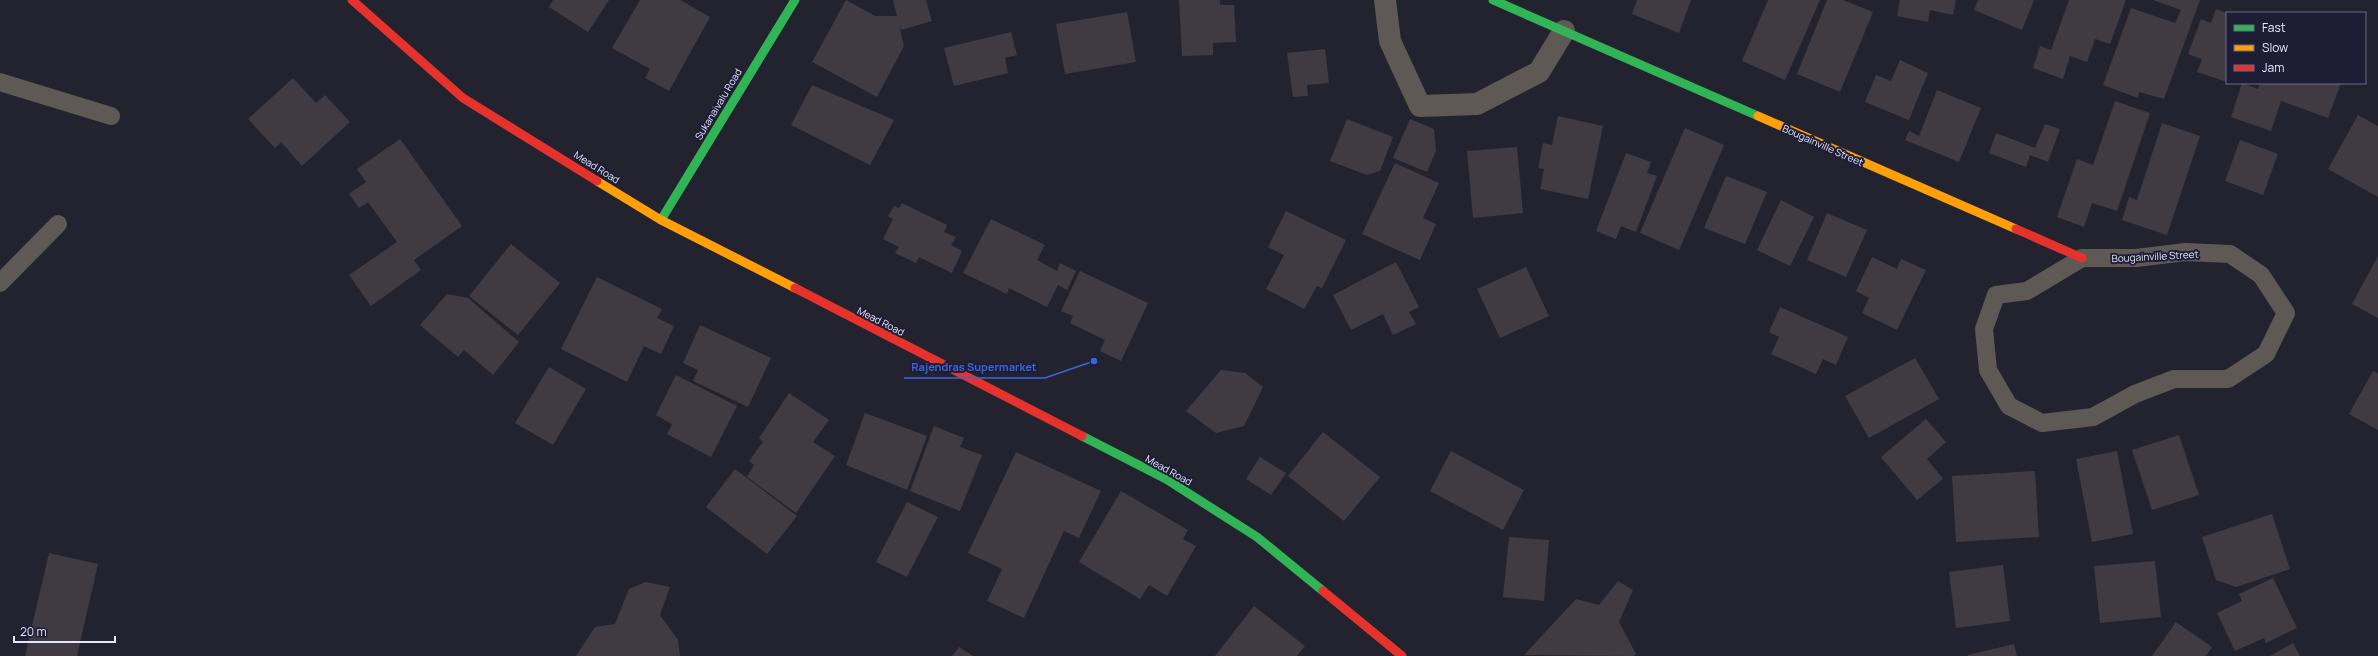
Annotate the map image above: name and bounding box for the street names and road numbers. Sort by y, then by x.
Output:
street label: Sukanaivalu Road [691,66,745,142]
street label: Bougainville Street [1780,121,1866,169]
street label: Mead Road [572,147,623,187]
street label: Bougainville Street [2111,247,2199,265]
street label: Mead Road [855,303,907,339]
street label: Mead Road [1143,451,1195,489]

